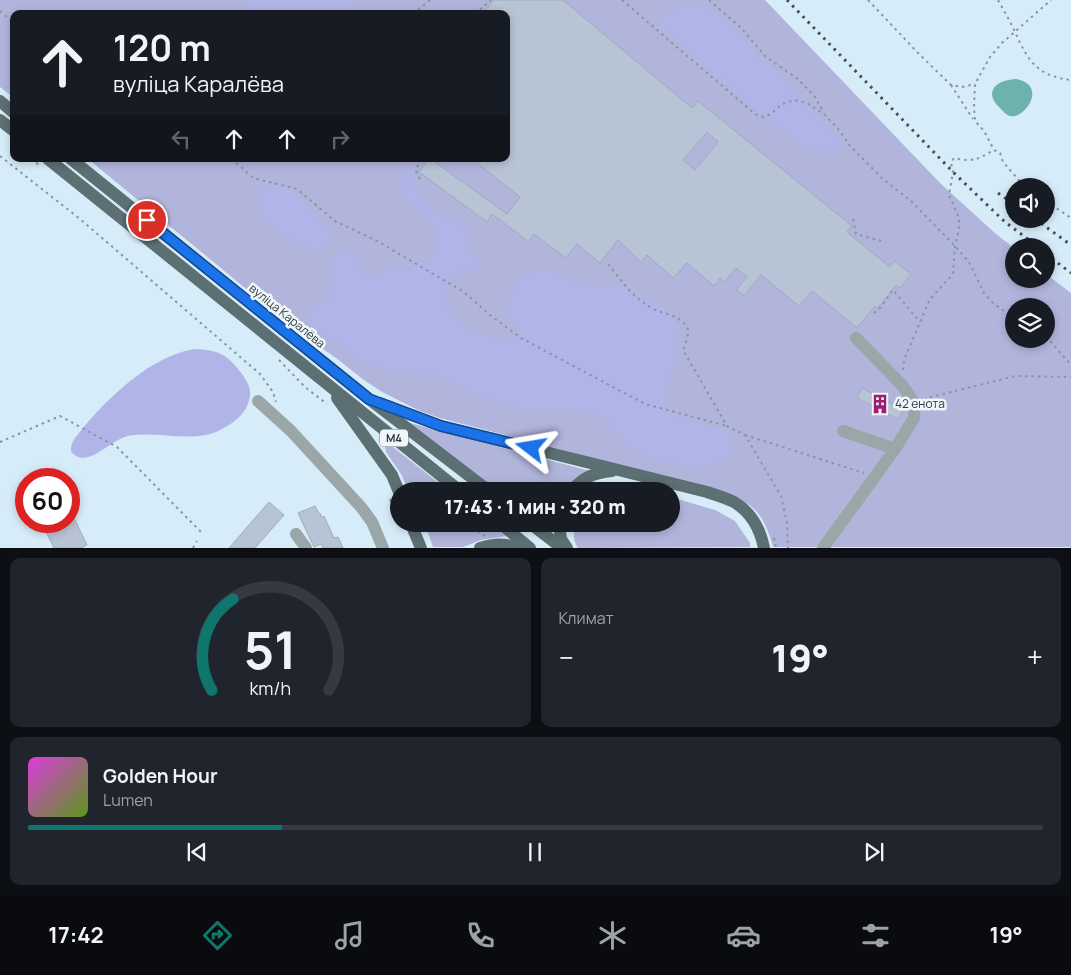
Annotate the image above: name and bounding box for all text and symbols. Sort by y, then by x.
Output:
text: 120 m [113,24,211,72]
icon: ahead [30,30,95,95]
text: вуліца Каралёва [113,69,284,99]
icon: left [167,125,195,153]
icon: ahead [220,125,248,153]
icon: ahead [273,125,301,153]
icon: right [326,125,354,153]
map controls [1005,178,1055,348]
button: sound [1005,178,1055,228]
pin [126,199,168,241]
icon: arrive [133,206,161,234]
button: search [1005,238,1055,288]
street label: вуліца Каралёва [246,280,329,352]
button: layers [1005,298,1055,348]
building icon: 42 енота [869,393,891,415]
place label: 42 енота [895,395,945,412]
position arrow [504,421,556,473]
road number: М4 [380,429,408,446]
speed limit sign: 60 [15,468,80,533]
text: 17:43 · 1 мин · 320 m [444,494,626,520]
text: Климат [559,607,614,629]
text: 51 [244,614,297,685]
text: 19° [771,631,829,683]
text: − [559,638,574,676]
text: + [1027,638,1043,676]
text: km/h [249,676,291,700]
text: Golden Hour [103,763,217,789]
text: Lumen [103,789,153,811]
icon: previous [183,838,211,866]
icon: pause [521,838,549,866]
icon: next [860,838,888,866]
icon: directions [200,918,235,953]
icon: music [332,918,367,953]
icon: phone [463,918,498,953]
icon: climate [595,918,630,953]
icon: car [726,918,761,953]
icon: filters [858,918,893,953]
text: 17:42 [48,920,104,950]
text: 19° [990,920,1023,950]

